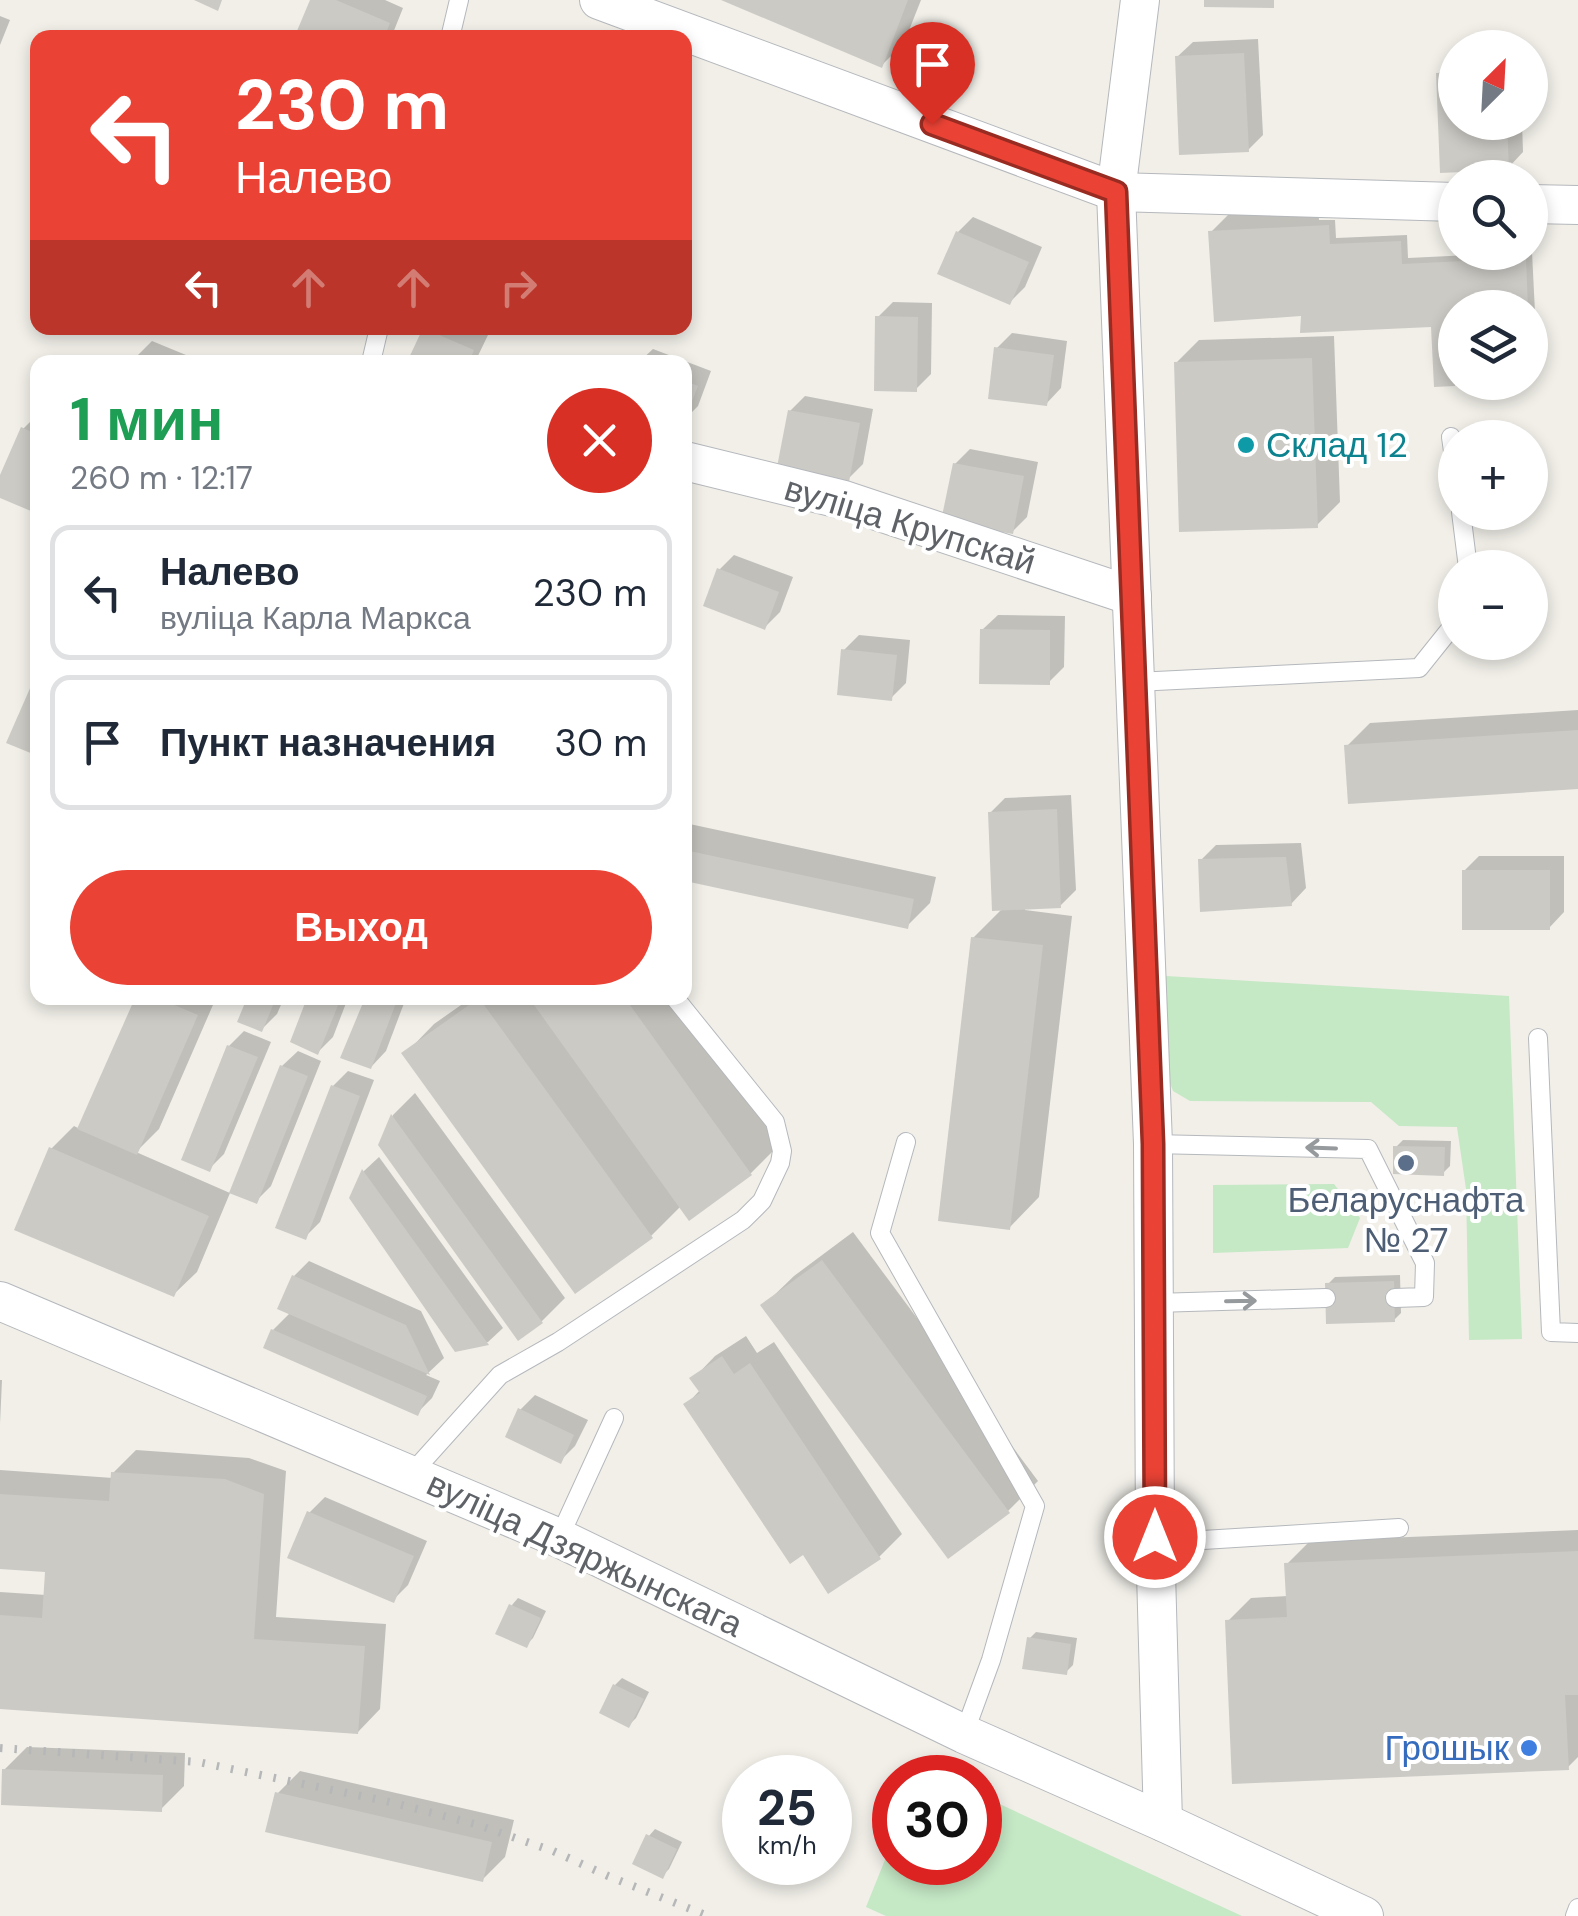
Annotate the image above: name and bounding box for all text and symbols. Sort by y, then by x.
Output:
pin [890,22,975,125]
north arrow [1438,30,1548,140]
map controls [1438,30,1548,660]
icon: arrive [905,37,960,92]
text: 230 m [235,60,449,151]
icon: left [70,70,200,200]
text: Налево [235,148,392,207]
button: search [1438,160,1548,270]
icon: left [176,260,231,315]
icon: ahead [281,260,336,315]
icon: ahead [386,260,441,315]
icon: right [491,260,546,315]
button: layers [1438,290,1548,400]
text: 1 мин [70,380,223,459]
button: close [547,388,652,493]
button: + [1438,420,1548,530]
place label: Склад 12 [1266,422,1408,468]
marker: Склад 12 [1235,434,1257,456]
text: 260 m · 12:17 [70,457,253,499]
street label: вуліца Крупскай [779,465,1041,585]
text: Налево [160,547,299,597]
button: − [1438,550,1548,660]
icon: left [75,565,130,620]
text: 230 m [533,568,647,618]
text: вуліца Карла Маркса [160,597,471,639]
icon: arrive [75,715,130,770]
text: Пункт назначения [160,718,496,768]
text: 30 m [555,718,647,768]
button: Выход [70,870,652,985]
one-way arrow [1306,1138,1338,1157]
marker: Беларуснафта № 27 [1395,1152,1417,1174]
place label: Беларуснафта № 27 [1288,1177,1525,1263]
one-way arrow [1224,1291,1256,1310]
street label: вуліца Дзяржынскага [420,1461,751,1648]
position arrow [1103,1485,1207,1589]
place label: Грошык [1385,1725,1510,1771]
marker: Грошык [1518,1737,1540,1759]
speed limit sign: 30 [872,1755,1002,1885]
text: 25 [757,1775,817,1841]
text: km/h [757,1829,817,1862]

